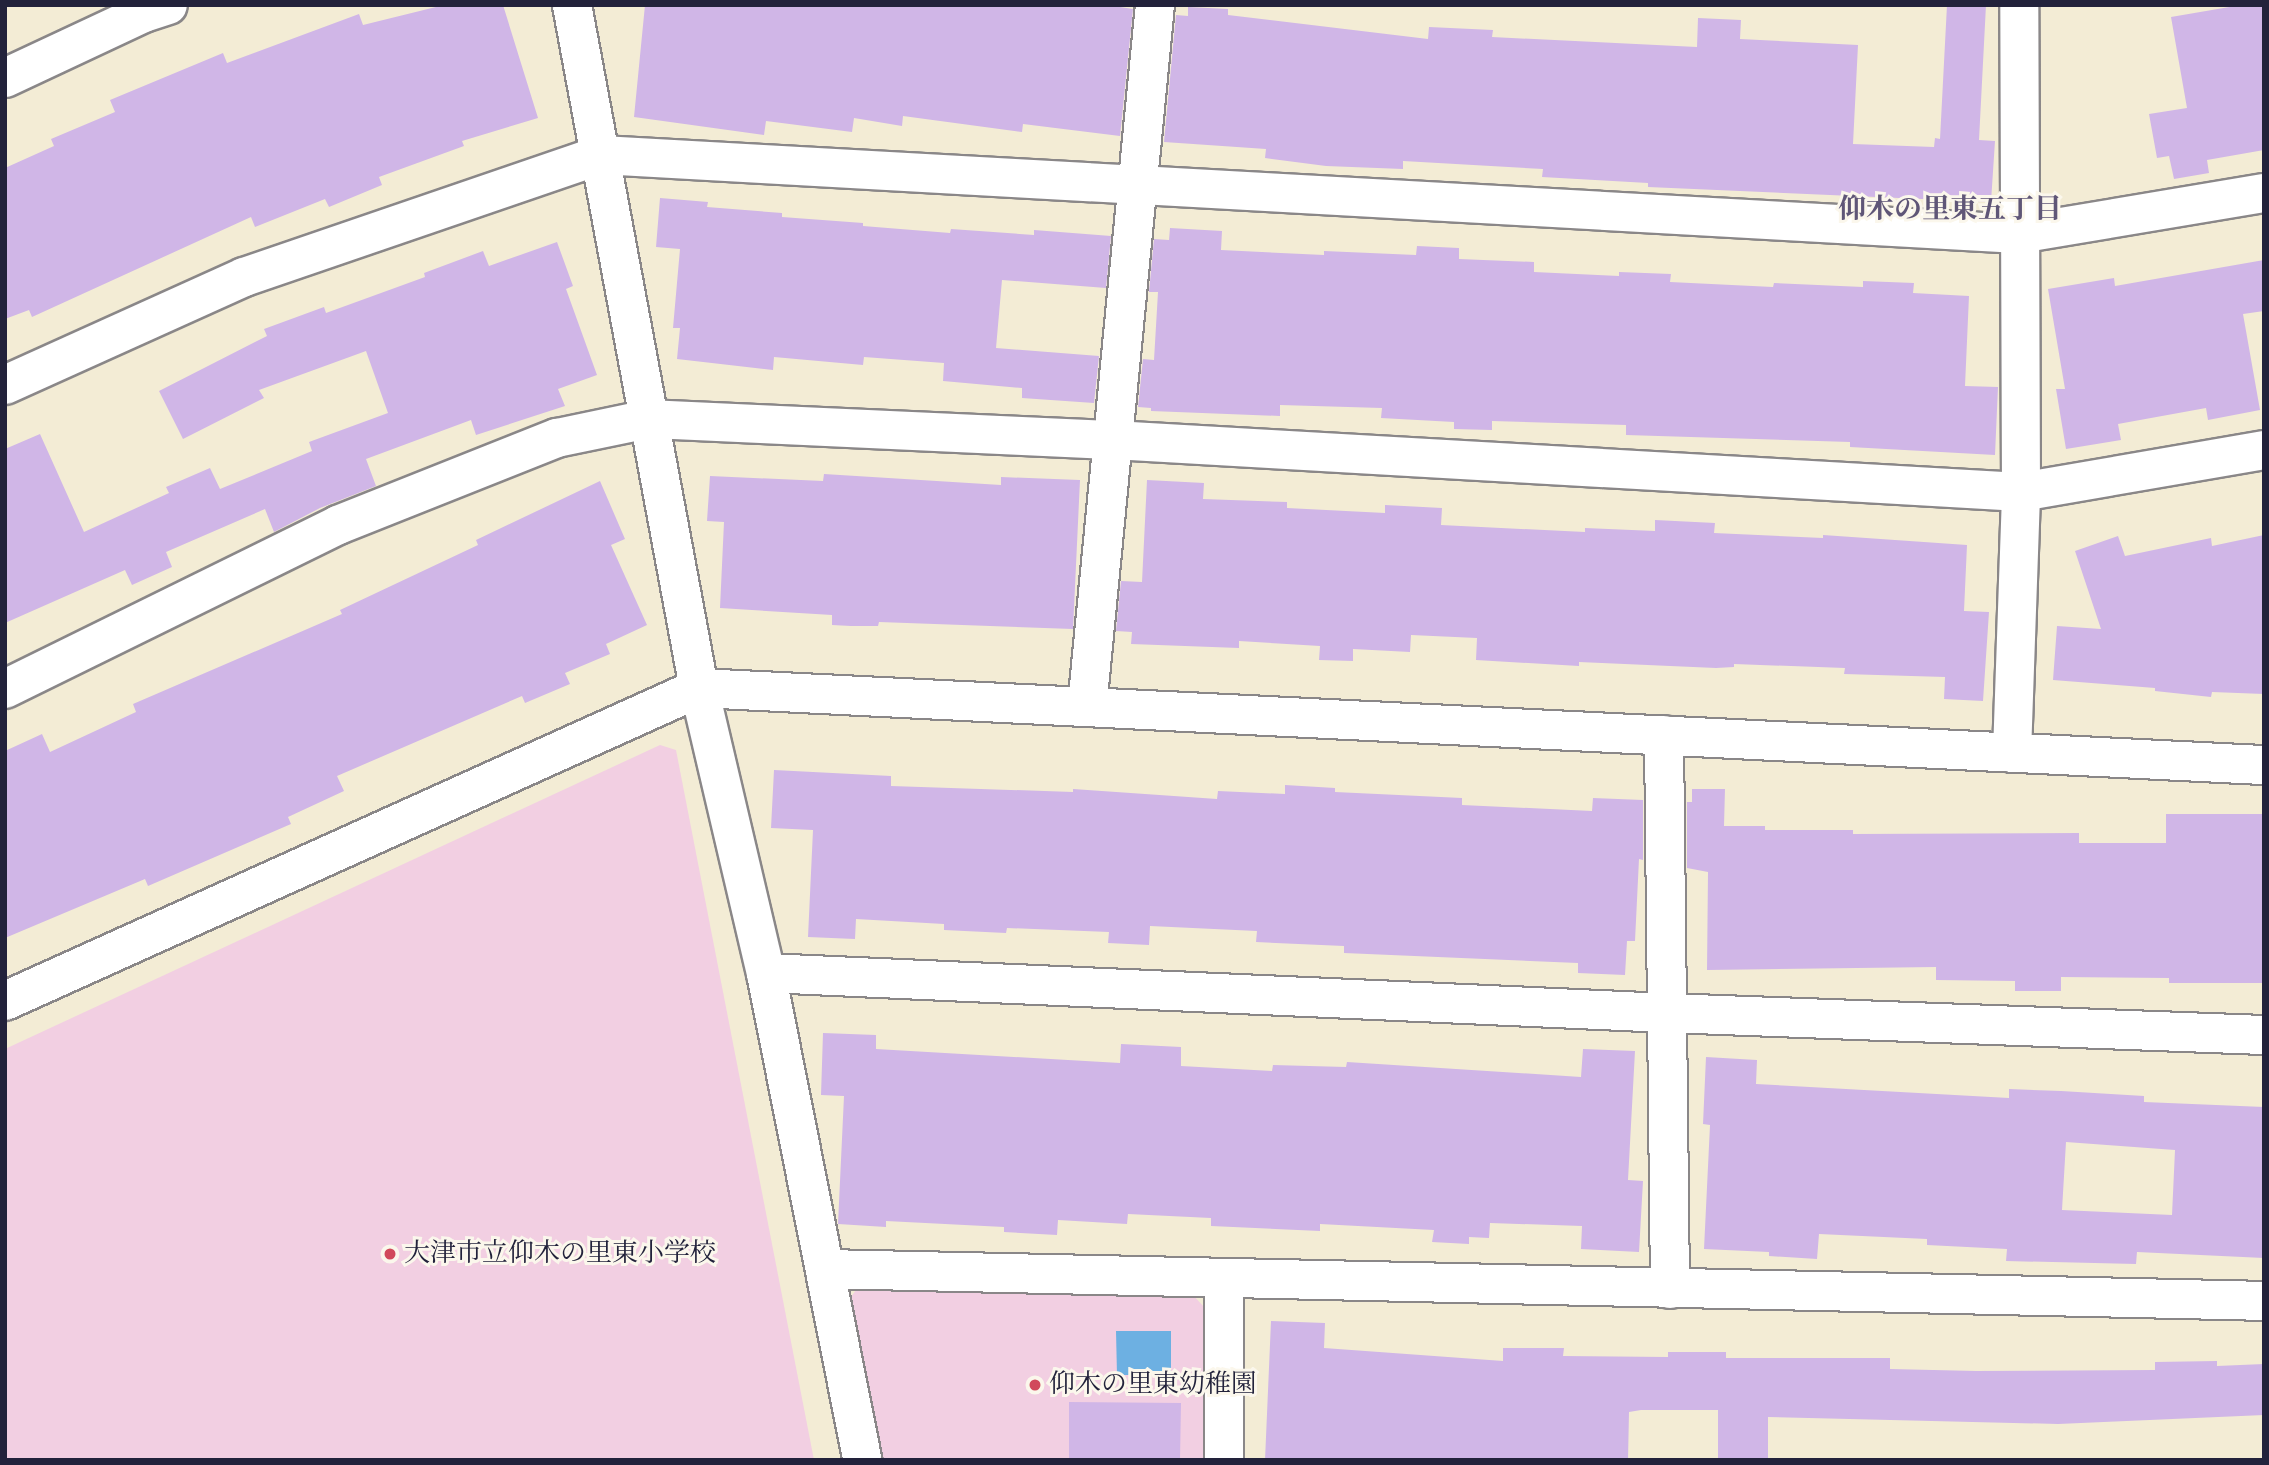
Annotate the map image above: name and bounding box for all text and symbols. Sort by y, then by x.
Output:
district label: 仰木の里東五丁目 [1838,193,2062,227]
place label: 大津市立仰木の里東小学校 [404,1238,716,1270]
marker: 大津市立仰木の里東小学校 [382,1246,398,1262]
place label: 仰木の里東幼稚園 [1049,1369,1257,1401]
marker: 仰木の里東幼稚園 [1027,1377,1043,1393]

